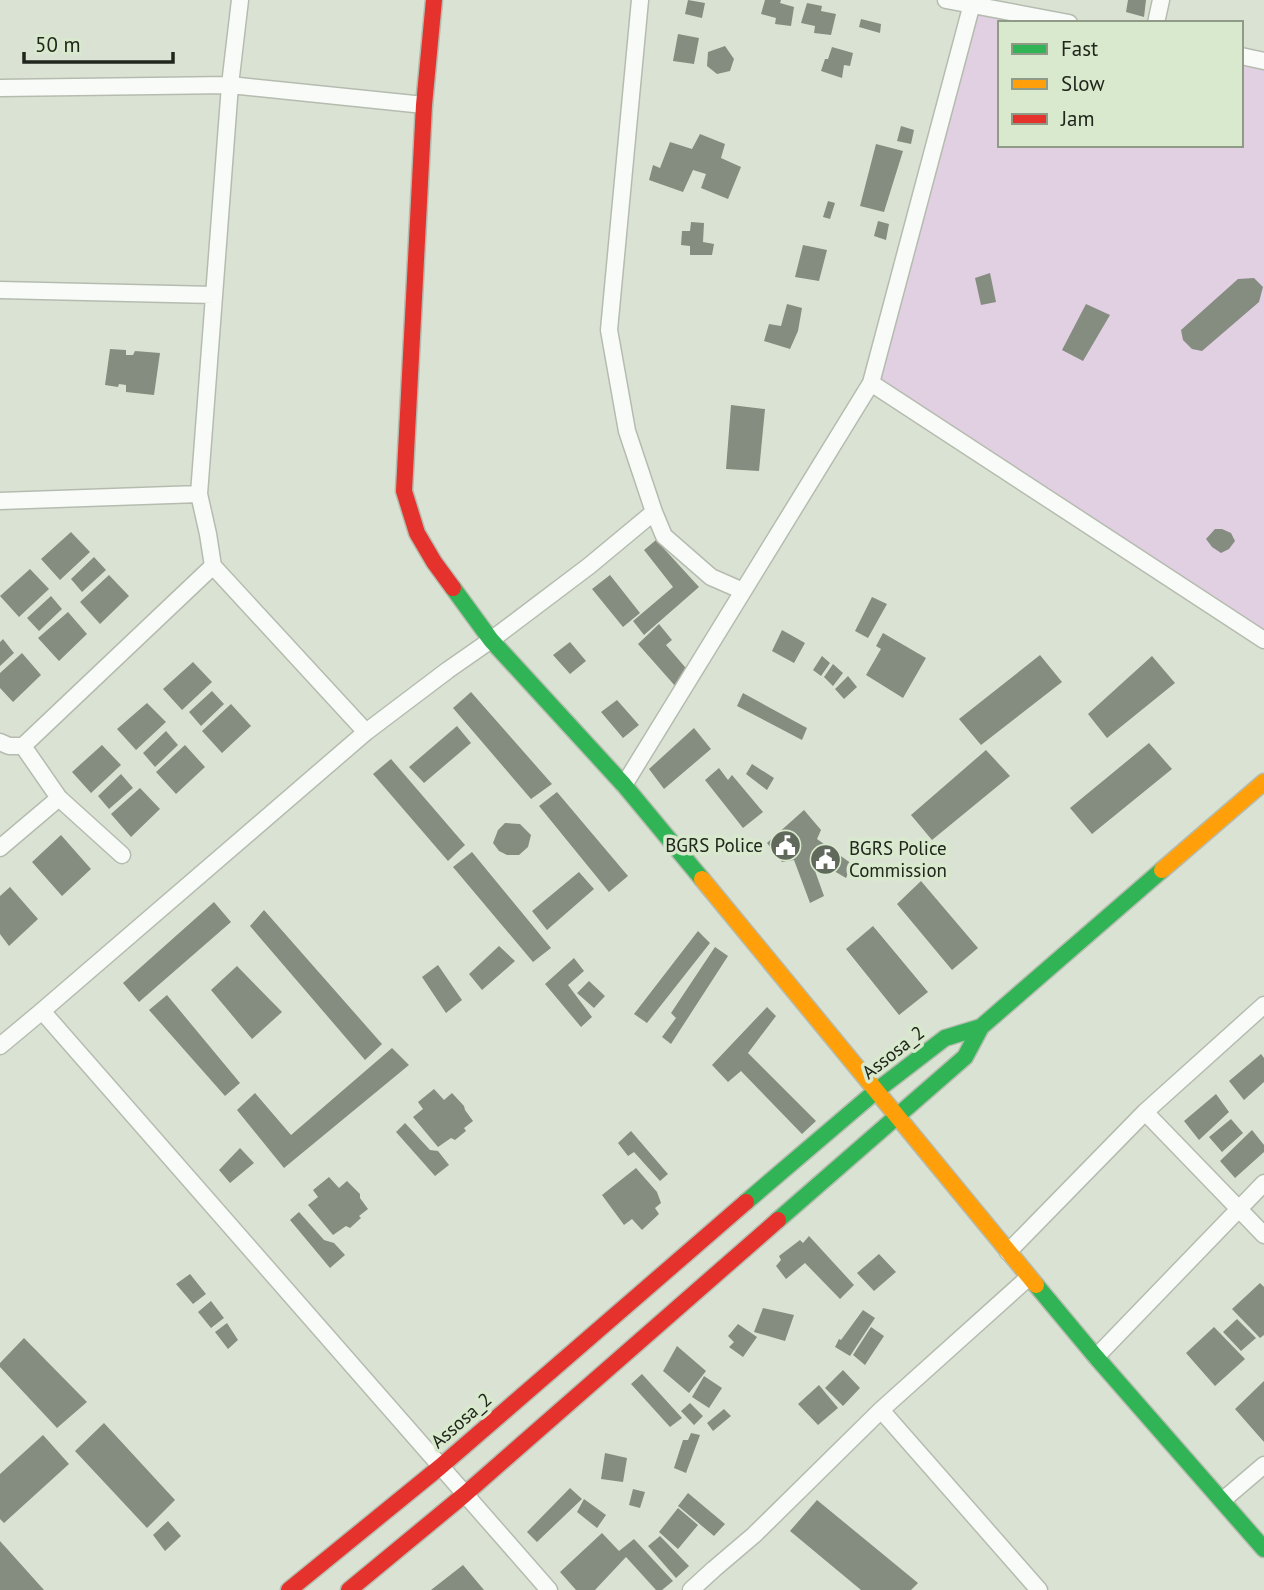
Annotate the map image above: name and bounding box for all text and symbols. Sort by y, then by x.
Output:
scale bar [24,21,173,65]
legend [998,21,1243,147]
text: 50 m [35,31,81,58]
text: Fast [1061,35,1098,62]
text: Slow [1061,70,1105,97]
text: Jam [1060,105,1095,132]
public building icon: BGRS Police [769,828,803,862]
place label: BGRS Police [665,833,763,857]
place label: BGRS Police Commission [849,836,947,882]
public building icon: BGRS Police Commission [809,842,843,876]
street label: Assosa_2 [857,1020,929,1084]
street label: Assosa_2 [426,1387,496,1453]

